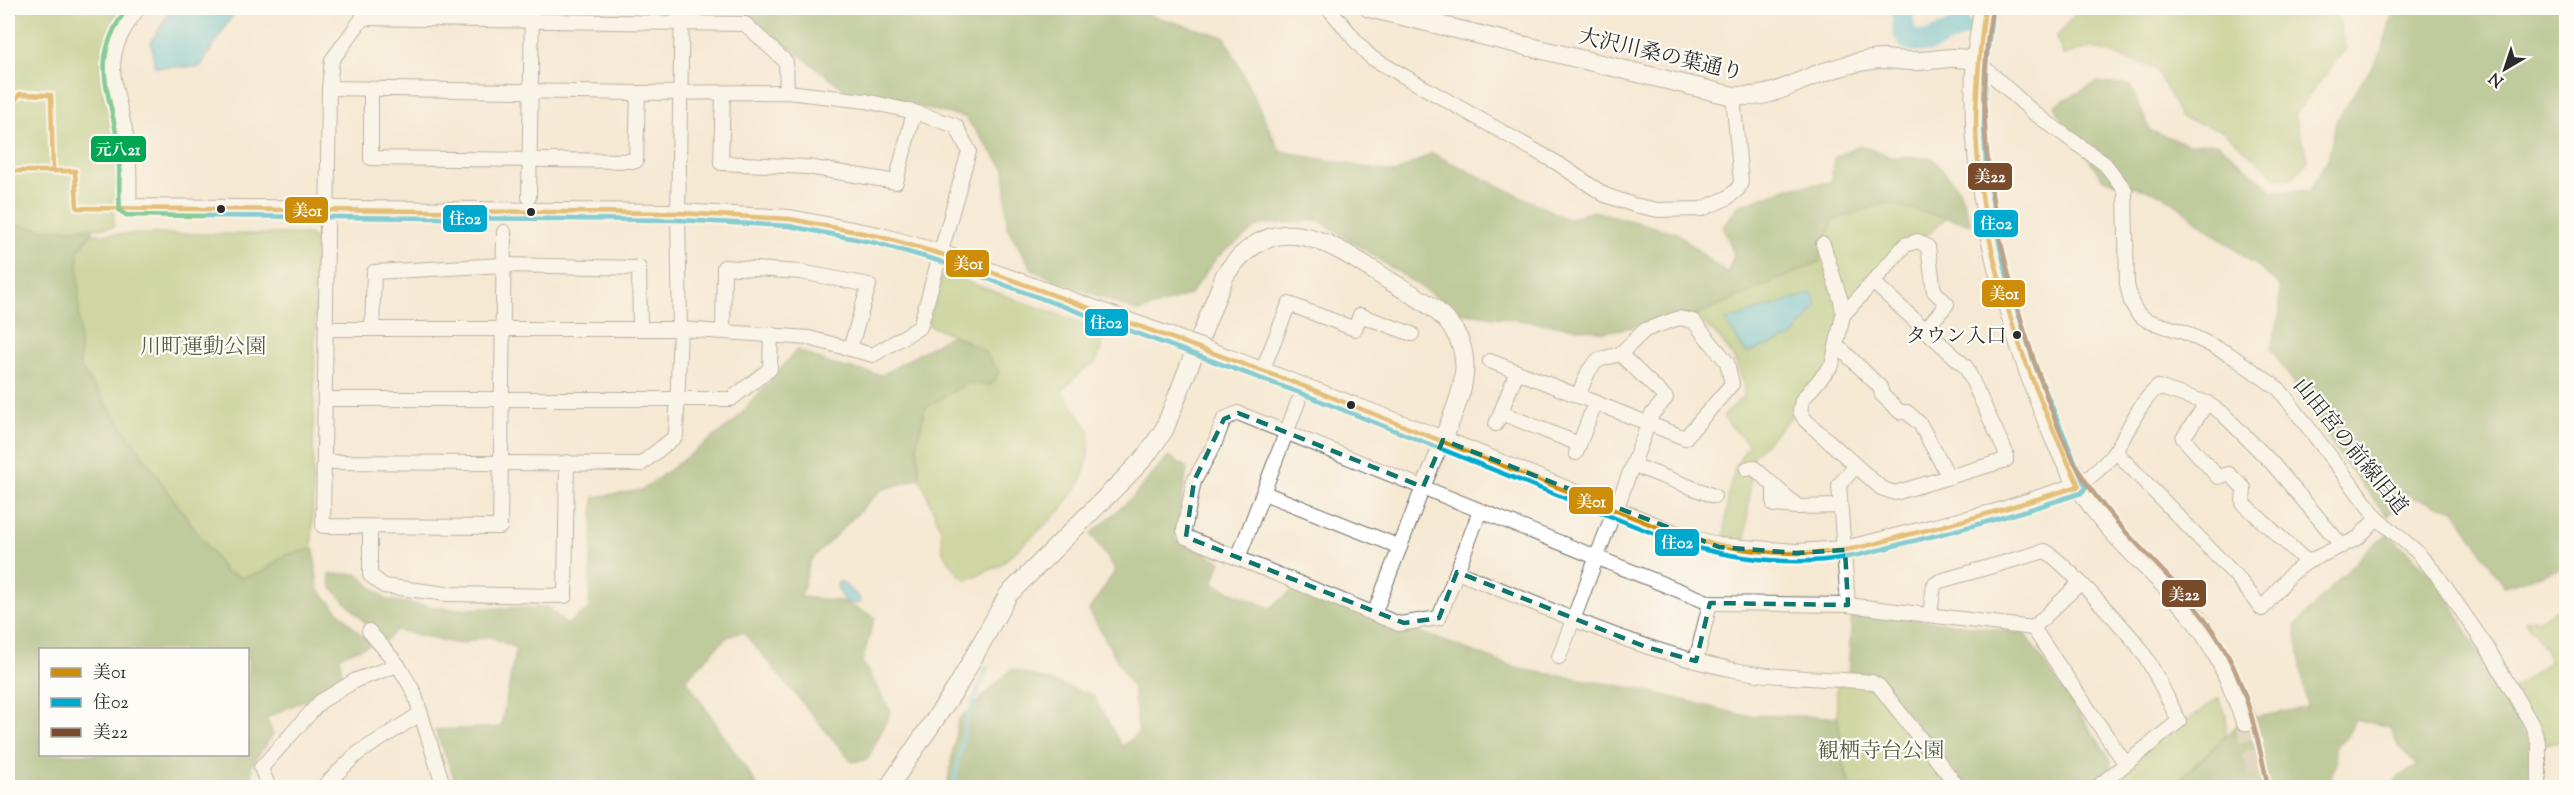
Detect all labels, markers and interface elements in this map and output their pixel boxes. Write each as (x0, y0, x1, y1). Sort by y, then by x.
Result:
street label: 大沢川桑の葉通り (1575, 22, 1746, 89)
north arrow (2475, 39, 2535, 99)
text: N (2485, 66, 2509, 92)
line badge: 元八21 (90, 135, 147, 163)
text: 元八21 (96, 140, 141, 163)
line badge: 美22 (1967, 162, 2013, 191)
text: 美22 (1975, 167, 2006, 190)
line badge: 美01 (284, 196, 329, 224)
text: 美01 (292, 201, 322, 224)
unlabelled marker (215, 203, 227, 215)
line badge: 住02 (442, 204, 488, 233)
unlabelled marker (525, 206, 537, 218)
text: 住02 (449, 209, 481, 232)
line badge: 住02 (1973, 209, 2019, 238)
text: 住02 (1980, 214, 2012, 237)
line badge: 美01 (945, 249, 990, 278)
text: 美01 (953, 254, 983, 277)
line badge: 美01 (1981, 279, 2026, 308)
text: 美01 (1989, 284, 2019, 307)
line badge: 住02 (1084, 308, 1129, 337)
text: 住02 (1090, 313, 1122, 336)
place label: タウン入口 (1906, 323, 2006, 352)
marker: タウン入口 (2011, 329, 2023, 341)
park label: 川町運動公園 (140, 333, 266, 363)
street label: 山田宮の前線旧道 (2285, 373, 2414, 522)
unlabelled marker (1345, 399, 1357, 411)
line badge: 美01 (1568, 486, 1614, 515)
text: 美01 (1576, 492, 1606, 515)
line badge: 住02 (1654, 528, 1700, 557)
text: 住02 (1661, 533, 1693, 556)
line badge: 美22 (2161, 579, 2207, 608)
text: 美22 (2169, 585, 2200, 608)
legend (39, 648, 249, 756)
text: 美01 (93, 661, 126, 687)
text: 住02 (93, 691, 129, 717)
text: 美22 (93, 721, 128, 747)
park label: 観栖寺台公園 (1818, 737, 1944, 767)

